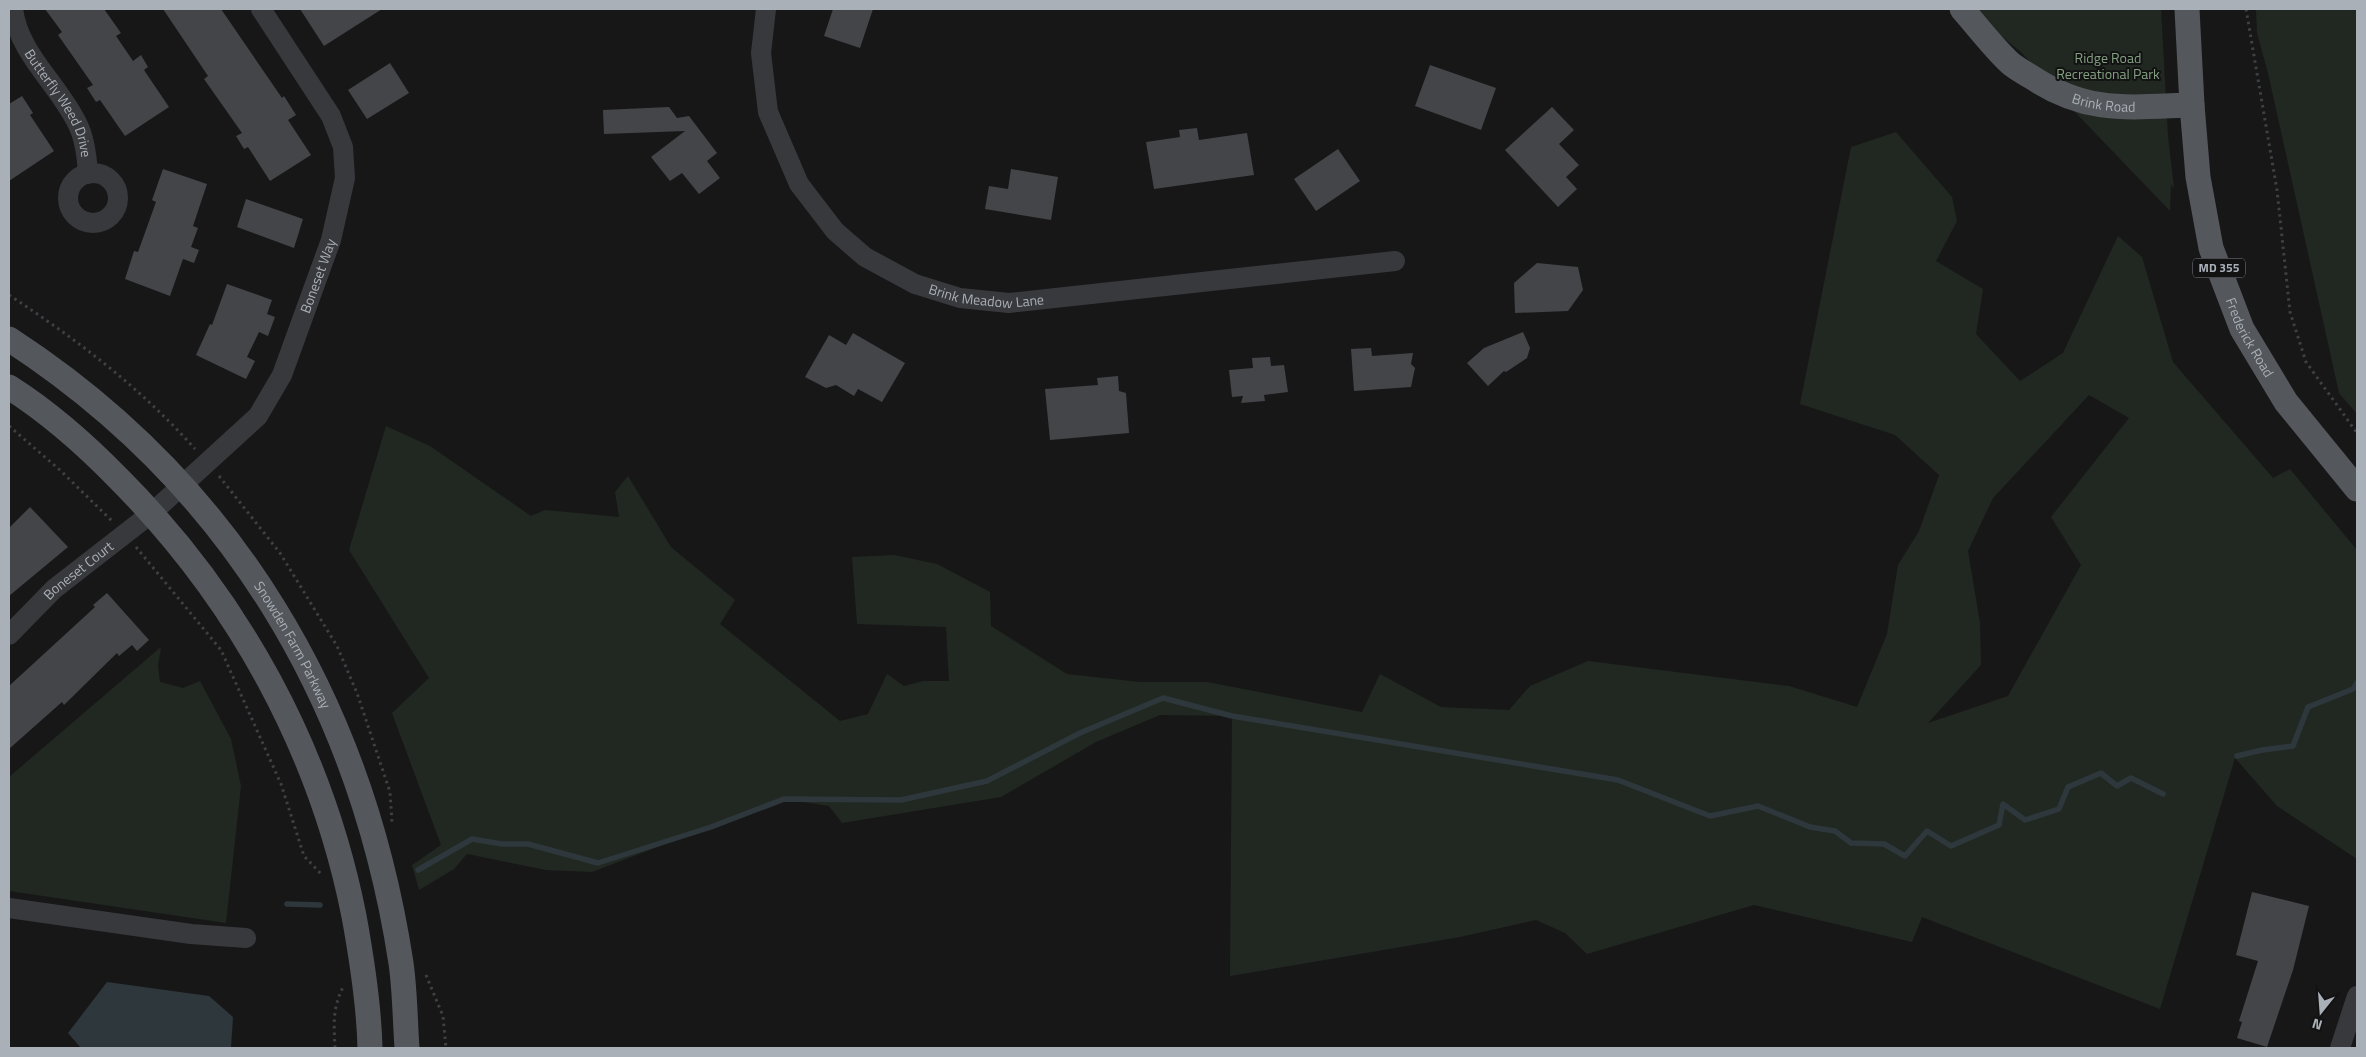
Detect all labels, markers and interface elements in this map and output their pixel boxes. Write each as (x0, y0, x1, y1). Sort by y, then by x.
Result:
street label: Butterfly Weed Drive (20, 45, 97, 159)
park label: Ridge Road Recreational Park (2056, 47, 2160, 84)
street label: Brink Road (2069, 87, 2136, 117)
street label: Boneset Way (294, 235, 341, 316)
road number: MD 355 (2193, 258, 2245, 278)
street label: Brink Meadow Lane (926, 278, 1045, 313)
street label: Frederick Road (2221, 294, 2280, 381)
street label: Boneset Court (38, 536, 118, 604)
street label: Snowden Farm Parkway (249, 577, 337, 712)
north arrow (2296, 987, 2346, 1037)
text: N (2309, 1013, 2325, 1036)

